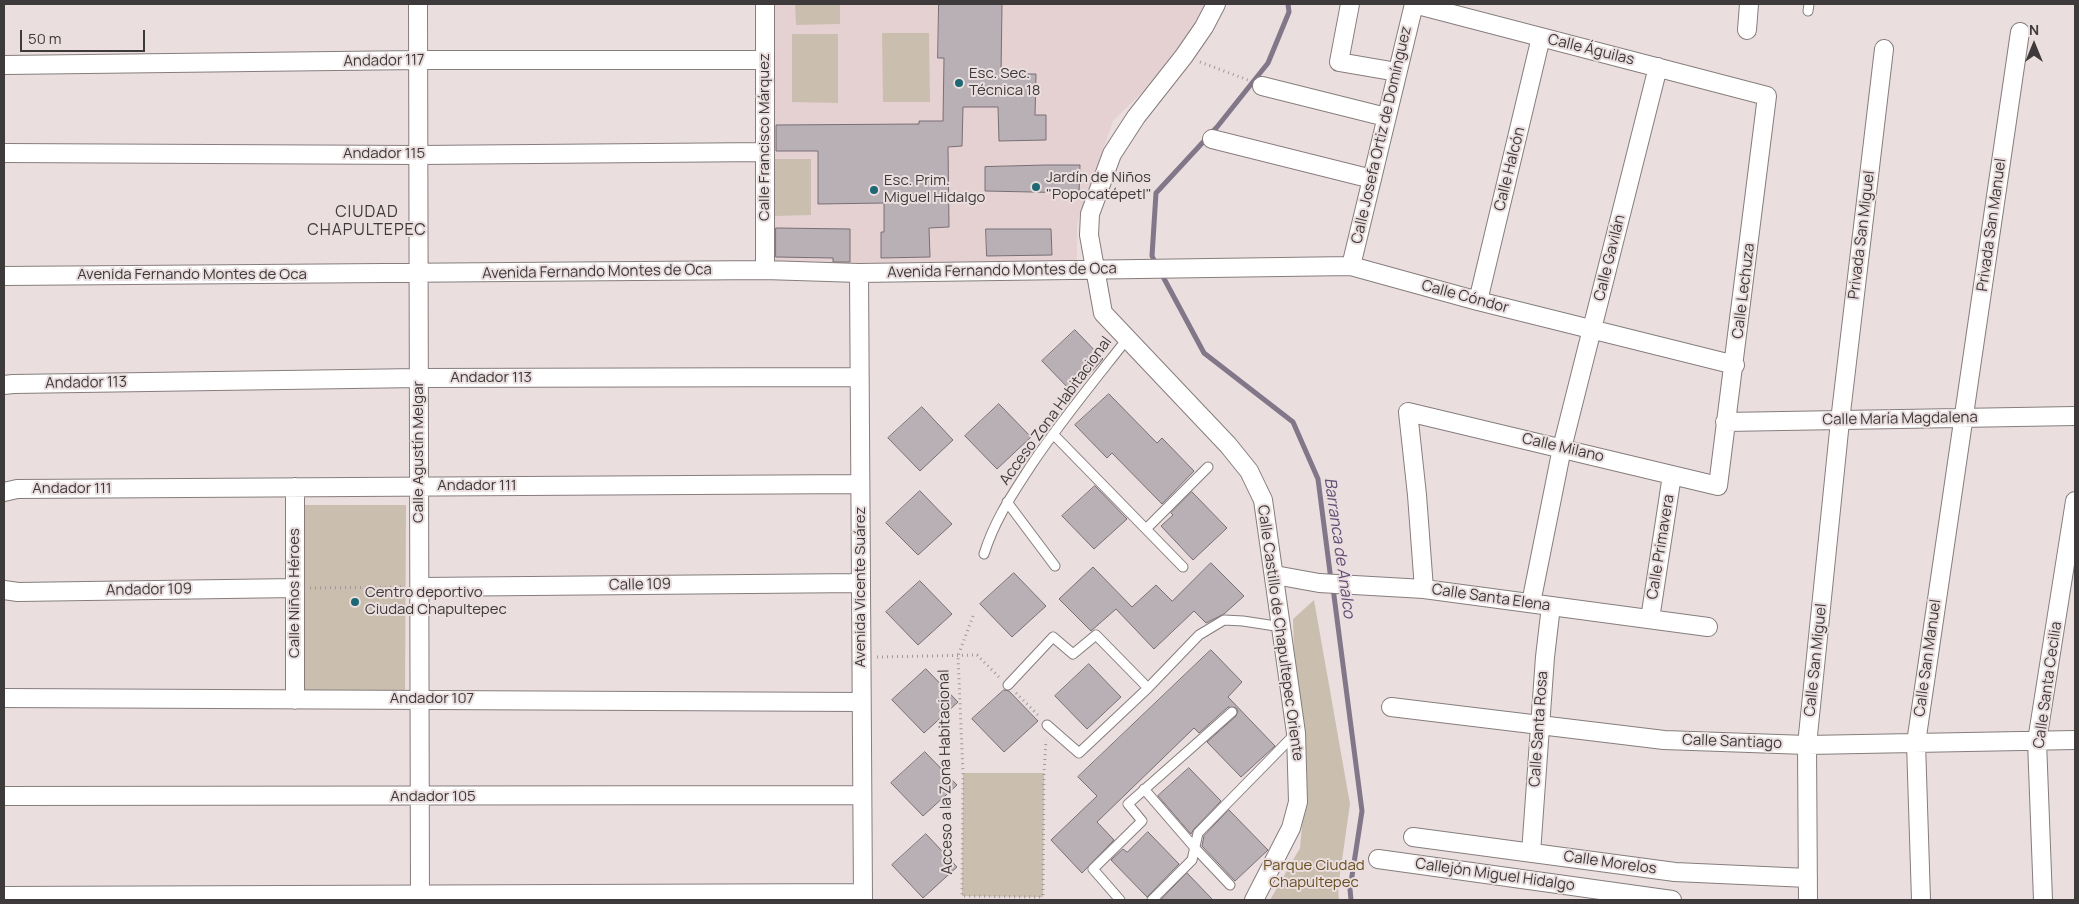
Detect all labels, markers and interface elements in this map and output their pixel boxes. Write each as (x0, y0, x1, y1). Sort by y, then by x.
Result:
scale bar (22, 20, 148, 52)
north arrow (2009, 20, 2059, 70)
text: N (2029, 20, 2039, 39)
street label: Calle Josefa Ortiz de Domínguez (1348, 25, 1416, 245)
text: 50 m (28, 28, 62, 49)
street label: Calle Águilas (1546, 31, 1636, 69)
street label: Andador 117 (343, 51, 425, 71)
street label: Calle Francisco Márquez (756, 53, 774, 221)
place label: Esc. Sec. Técnica 18 (969, 65, 1041, 100)
marker: Esc. Sec. Técnica 18 (953, 77, 965, 89)
street label: Calle Halcón (1491, 125, 1529, 213)
street label: Andador 115 (343, 145, 425, 163)
street label: Privada San Manuel (1974, 157, 2010, 293)
place label: Jardín de Niños "Popocatépetl" (1046, 169, 1152, 204)
street label: Privada San Miguel (1845, 170, 1879, 300)
place label: Esc. Prim. Miguel Hidalgo (884, 172, 985, 207)
marker: Jardín de Niños "Popocatépetl" (1030, 181, 1042, 193)
marker: Esc. Prim. Miguel Hidalgo (868, 184, 880, 196)
district label: CIUDAD CHAPULTEPEC (306, 203, 428, 241)
street label: Calle Gavilán (1591, 213, 1629, 303)
street label: Calle Lechuza (1729, 242, 1759, 340)
street label: Avenida Fernando Montes de Oca (887, 260, 1117, 282)
street label: Avenida Fernando Montes de Oca (482, 261, 712, 283)
street label: Avenida Fernando Montes de Oca (77, 266, 307, 284)
street label: Calle Cóndor (1419, 277, 1511, 317)
street label: Acceso Zona Habitacional (996, 333, 1116, 489)
street label: Andador 113 (450, 369, 532, 387)
street label: Andador 113 (45, 373, 127, 393)
street label: Calle Agustín Melgar (410, 381, 428, 523)
street label: Calle María Magdalena (1822, 409, 1978, 429)
street label: Calle Milano (1520, 430, 1606, 466)
street label: Andador 111 (437, 477, 517, 495)
water label: Barranca de Analco (1320, 477, 1358, 619)
street label: Andador 111 (32, 480, 112, 498)
street label: Calle Primavera (1644, 493, 1678, 601)
street label: Calle Castillo de Chapultepec Oriente (1253, 504, 1307, 762)
street label: Avenida Vicente Suárez (852, 506, 870, 668)
street label: Calle Niños Héroes (286, 528, 304, 658)
street label: Calle 109 (609, 575, 671, 595)
street label: Andador 109 (106, 580, 192, 600)
street label: Calle Santa Elena (1431, 581, 1551, 615)
place label: Centro deportivo Ciudad Chapultepec (365, 584, 507, 619)
marker: Centro deportivo Ciudad Chapultepec (349, 596, 361, 608)
street label: Calle San Manuel (1911, 598, 1945, 718)
street label: Calle San Miguel (1801, 603, 1831, 717)
street label: Calle Santa Cecilia (2030, 620, 2066, 750)
street label: Acceso a la Zona Habitacional (935, 669, 957, 875)
street label: Calle Santa Rosa (1526, 670, 1552, 788)
street label: Andador 107 (390, 690, 474, 708)
street label: Calle Santiago (1682, 731, 1782, 753)
street label: Andador 105 (390, 788, 476, 806)
street label: Calle Morelos (1562, 848, 1658, 878)
street label: Callejón Miguel Hidalgo (1414, 855, 1576, 895)
park label: Parque Ciudad Chapultepec (1263, 857, 1365, 892)

